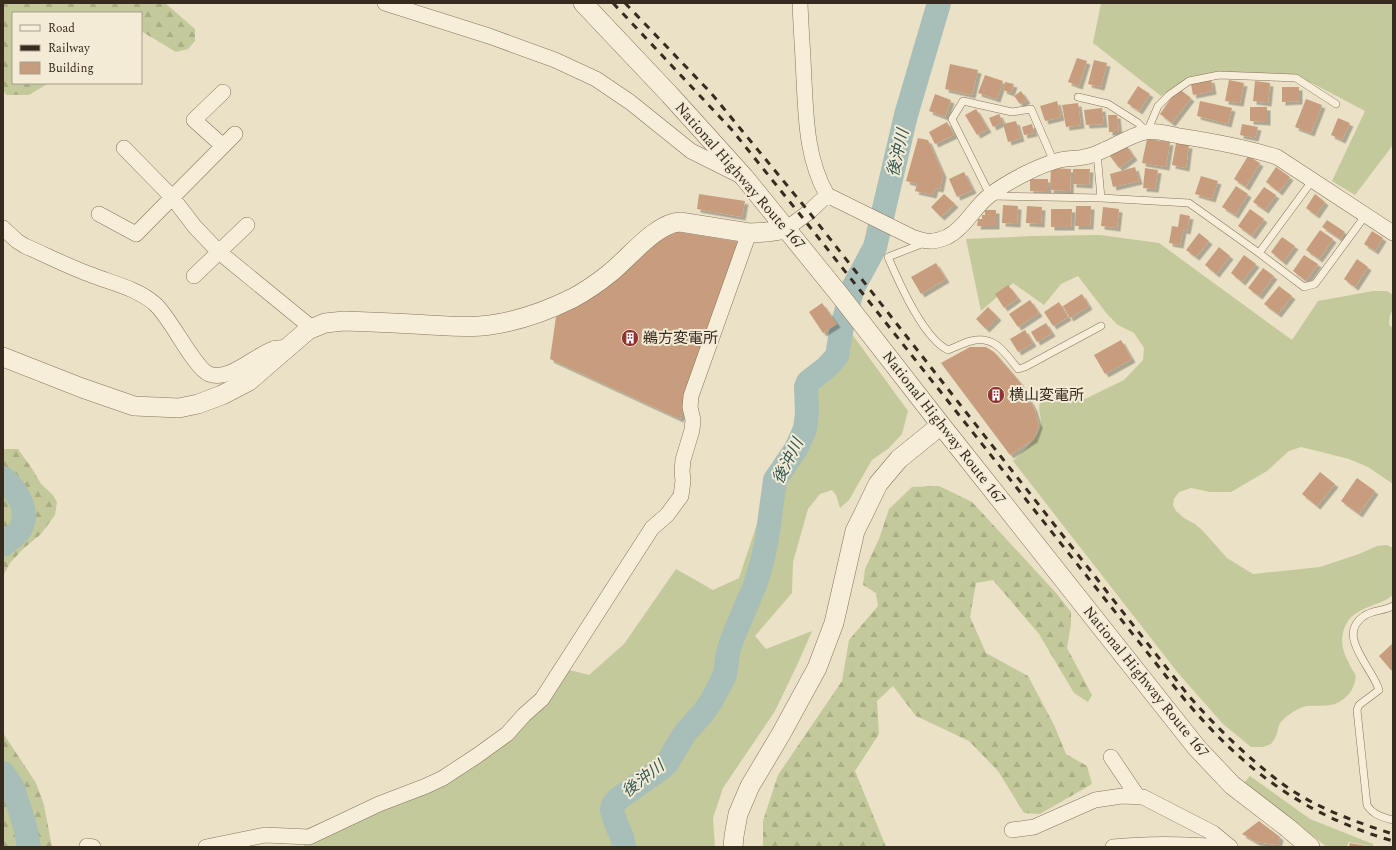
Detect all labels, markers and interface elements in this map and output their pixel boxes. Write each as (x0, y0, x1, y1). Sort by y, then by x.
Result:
legend (12, 12, 142, 84)
text: Road (48, 19, 75, 38)
text: Railway (48, 39, 91, 58)
text: Building (48, 59, 94, 78)
street label: National Highway Route 167 (669, 97, 811, 255)
water label: 後沖川 (881, 125, 916, 179)
place label: 鵜方変電所 (643, 327, 718, 350)
building icon: 鵜方変電所 (620, 328, 640, 348)
street label: National Highway Route 167 (877, 346, 1011, 510)
place label: 横山変電所 (1009, 384, 1084, 407)
building icon: 横山変電所 (986, 385, 1006, 405)
water label: 後沖川 (766, 432, 810, 488)
street label: National Highway Route 167 (1077, 601, 1215, 763)
water label: 後沖川 (617, 754, 671, 803)

